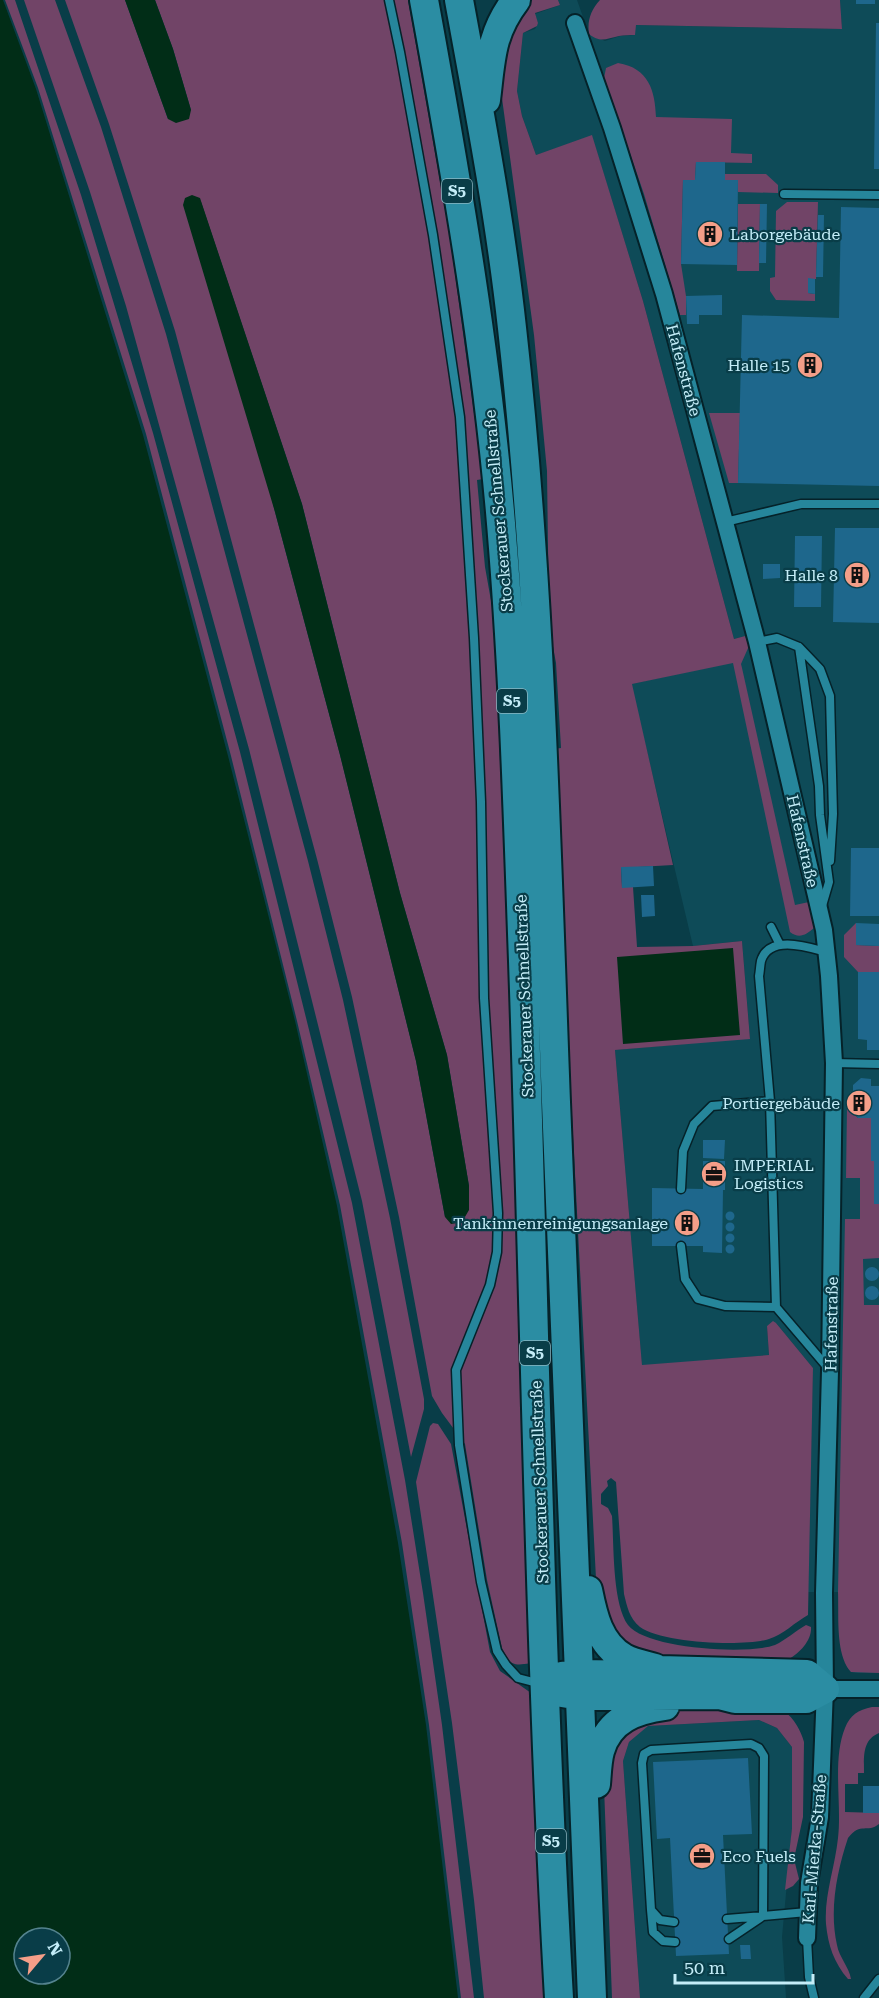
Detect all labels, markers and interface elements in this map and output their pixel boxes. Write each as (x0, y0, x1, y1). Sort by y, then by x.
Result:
road number: S5 (442, 179, 472, 203)
building icon: Laborgebäude (695, 219, 725, 249)
place label: Laborgebäude (730, 225, 841, 244)
street label: Hafenstraße (662, 322, 705, 418)
building icon: Halle 15 (795, 350, 825, 380)
place label: Halle 15 (728, 356, 790, 375)
street label: Stockerauer Schnellstraße (480, 409, 517, 613)
building icon: Halle 8 (842, 560, 872, 590)
place label: Halle 8 (784, 566, 838, 585)
road number: S5 (497, 689, 527, 713)
street label: Hafenstraße (783, 793, 822, 890)
street label: Stockerauer Schnellstraße (511, 894, 538, 1098)
building icon: Portiergebäude (844, 1088, 874, 1118)
place label: Portiergebäude (722, 1094, 840, 1113)
place label: IMPERIAL Logistics (734, 1156, 814, 1193)
office icon: IMPERIAL Logistics (699, 1159, 729, 1189)
building icon: Tankinnenreinigungsanlage (672, 1208, 702, 1238)
place label: Tankinnenreinigungsanlage (453, 1214, 668, 1233)
street label: Hafenstraße (821, 1276, 842, 1371)
road number: S5 (520, 1341, 550, 1365)
street label: Stockerauer Schnellstraße (526, 1380, 553, 1584)
street label: Karl-Mierka-Straße (799, 1774, 830, 1924)
road number: S5 (536, 1829, 566, 1853)
office icon: Eco Fuels (687, 1841, 717, 1871)
place label: Eco Fuels (722, 1847, 796, 1866)
north arrow (12, 1926, 72, 1986)
text: N (43, 1939, 66, 1959)
scale bar (675, 1947, 813, 1985)
text: 50 m (684, 1957, 725, 1978)

